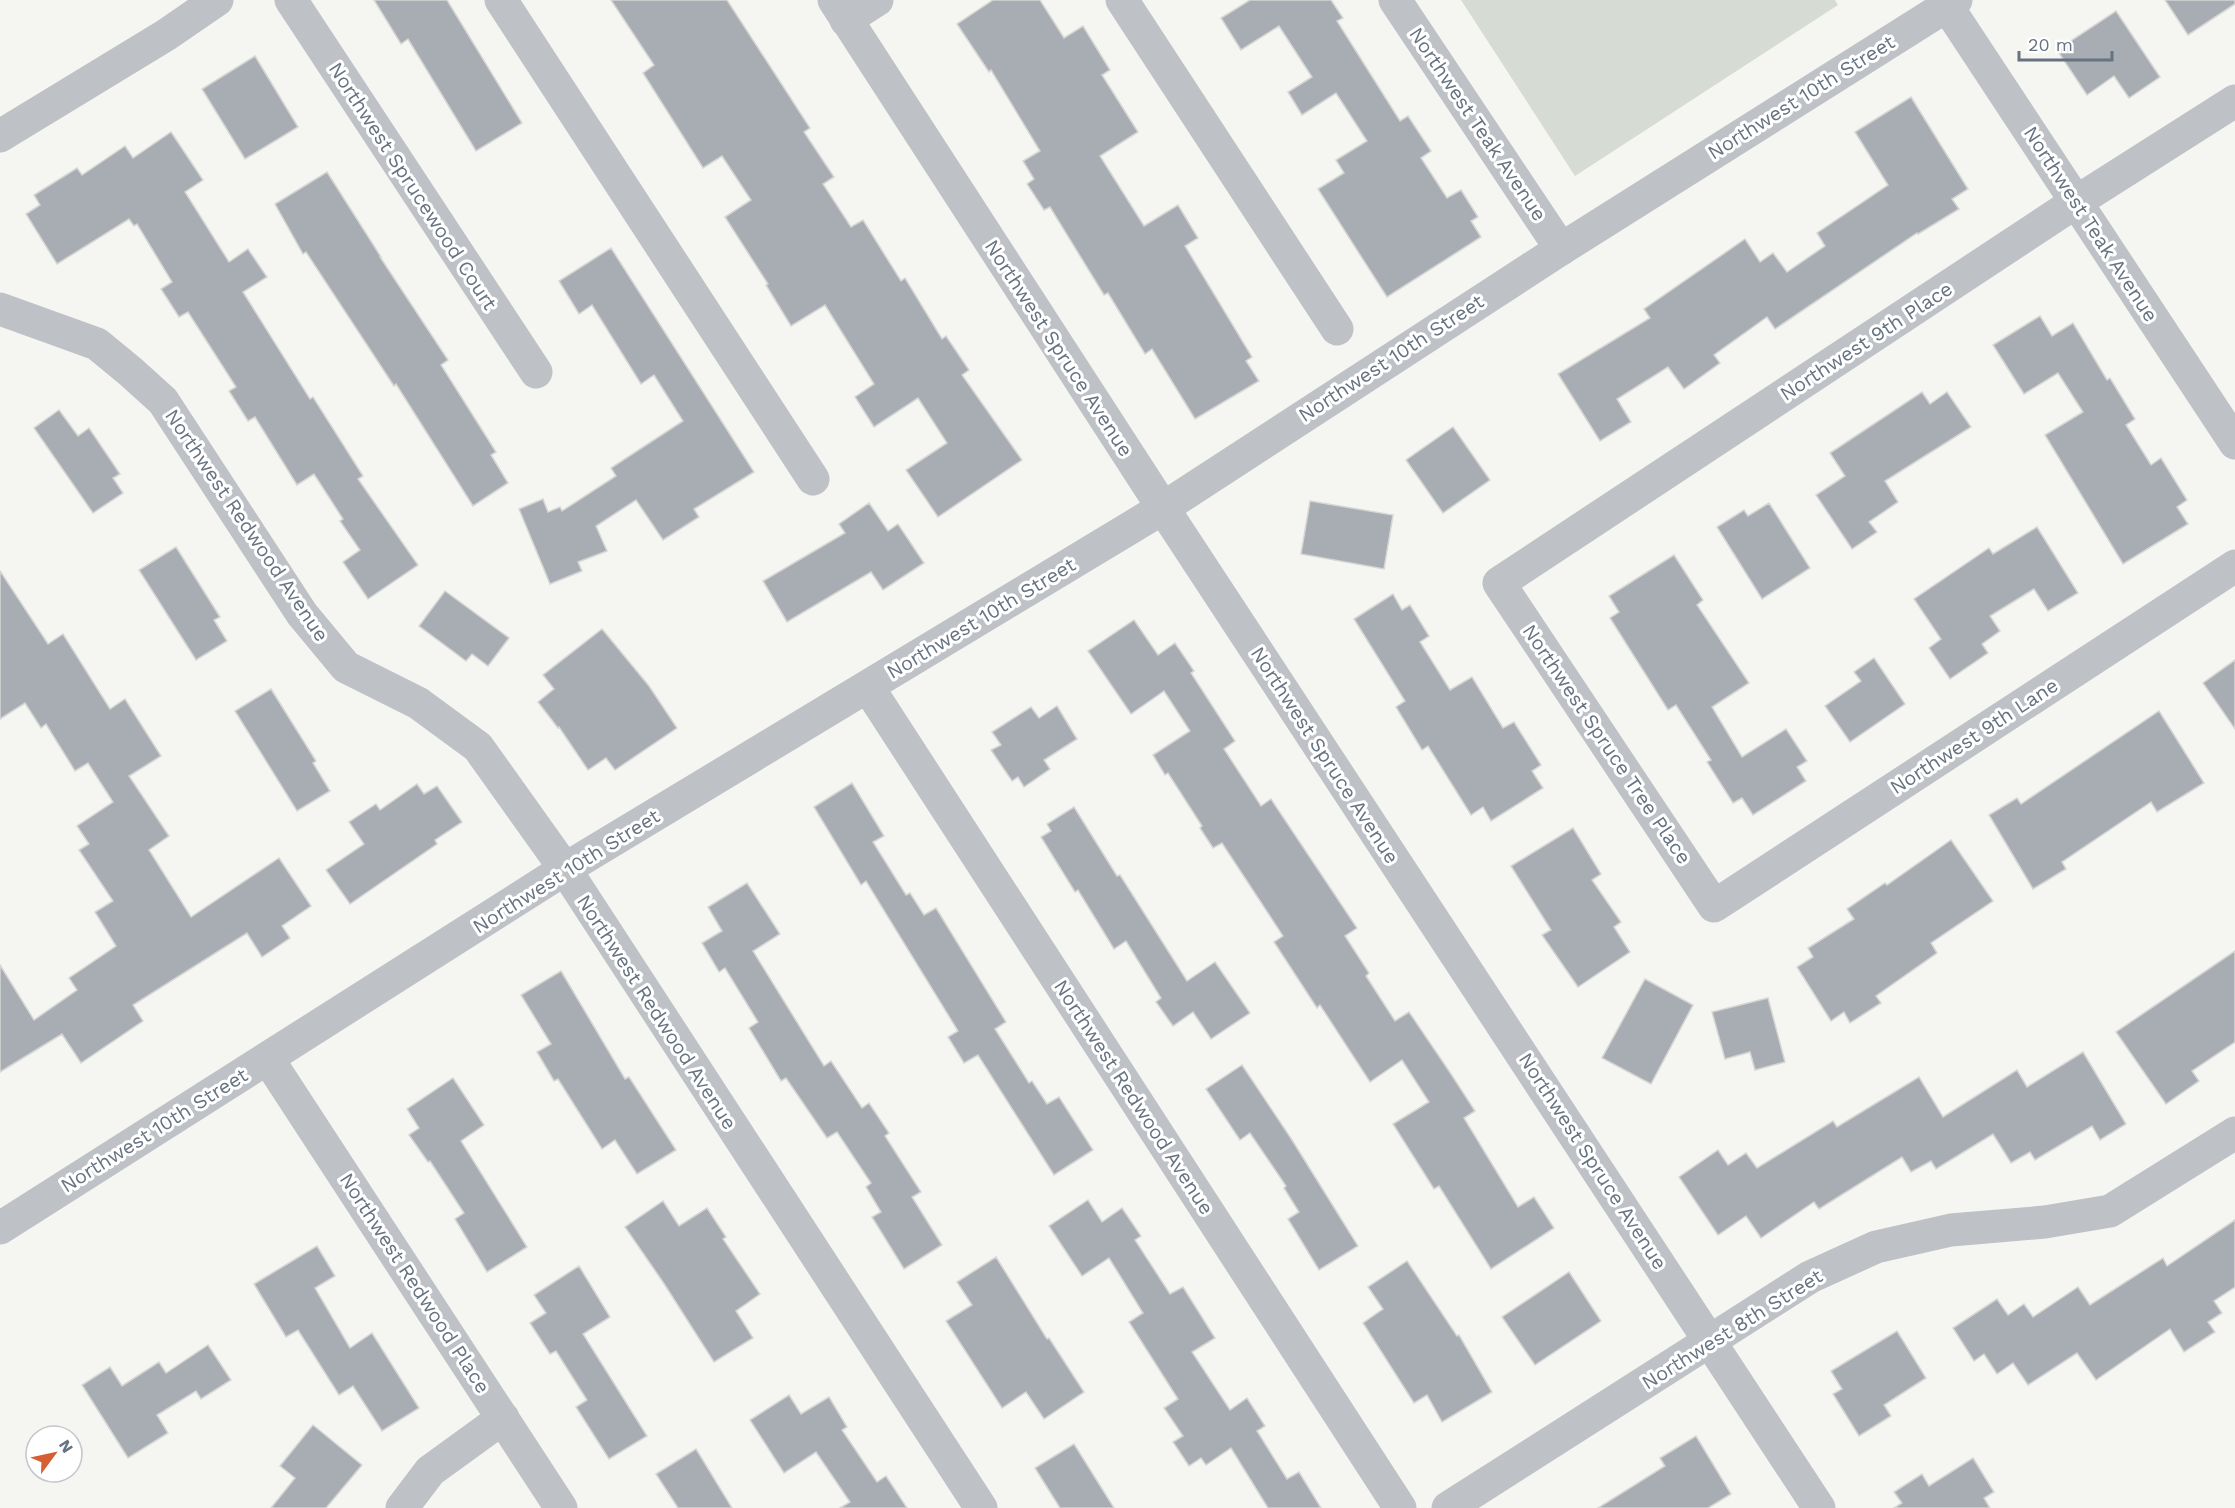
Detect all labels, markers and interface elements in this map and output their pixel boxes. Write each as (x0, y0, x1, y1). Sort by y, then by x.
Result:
street label: Northwest Teak Avenue (1404, 23, 1552, 225)
scale bar (2019, 24, 2112, 62)
street label: Northwest 10th Street (1703, 29, 1899, 164)
text: 20 m (2028, 34, 2073, 55)
street label: Northwest Sprucewood Court (324, 58, 502, 315)
street label: Northwest Teak Avenue (2019, 122, 2163, 326)
street label: Northwest Spruce Avenue (980, 235, 1138, 461)
street label: Northwest 9th Place (1775, 276, 1957, 406)
street label: Northwest 10th Street (1294, 289, 1489, 427)
street label: Northwest Redwood Avenue (160, 404, 334, 646)
street label: Northwest 10th Street (882, 552, 1080, 684)
street label: Northwest Spruce Tree Place (1518, 620, 1696, 868)
street label: Northwest Spruce Avenue (1246, 642, 1404, 868)
street label: Northwest 9th Lane (1885, 673, 2063, 799)
street label: Northwest 10th Street (468, 803, 664, 938)
street label: Northwest Redwood Avenue (572, 890, 742, 1134)
street label: Northwest Redwood Avenue (1049, 975, 1219, 1219)
street label: Northwest Spruce Avenue (1514, 1048, 1672, 1274)
street label: Northwest 10th Street (56, 1062, 252, 1197)
street label: Northwest Redwood Place (335, 1168, 495, 1398)
street label: Northwest 8th Street (1637, 1263, 1827, 1394)
north arrow (24, 1424, 84, 1484)
text: N (55, 1436, 77, 1456)

